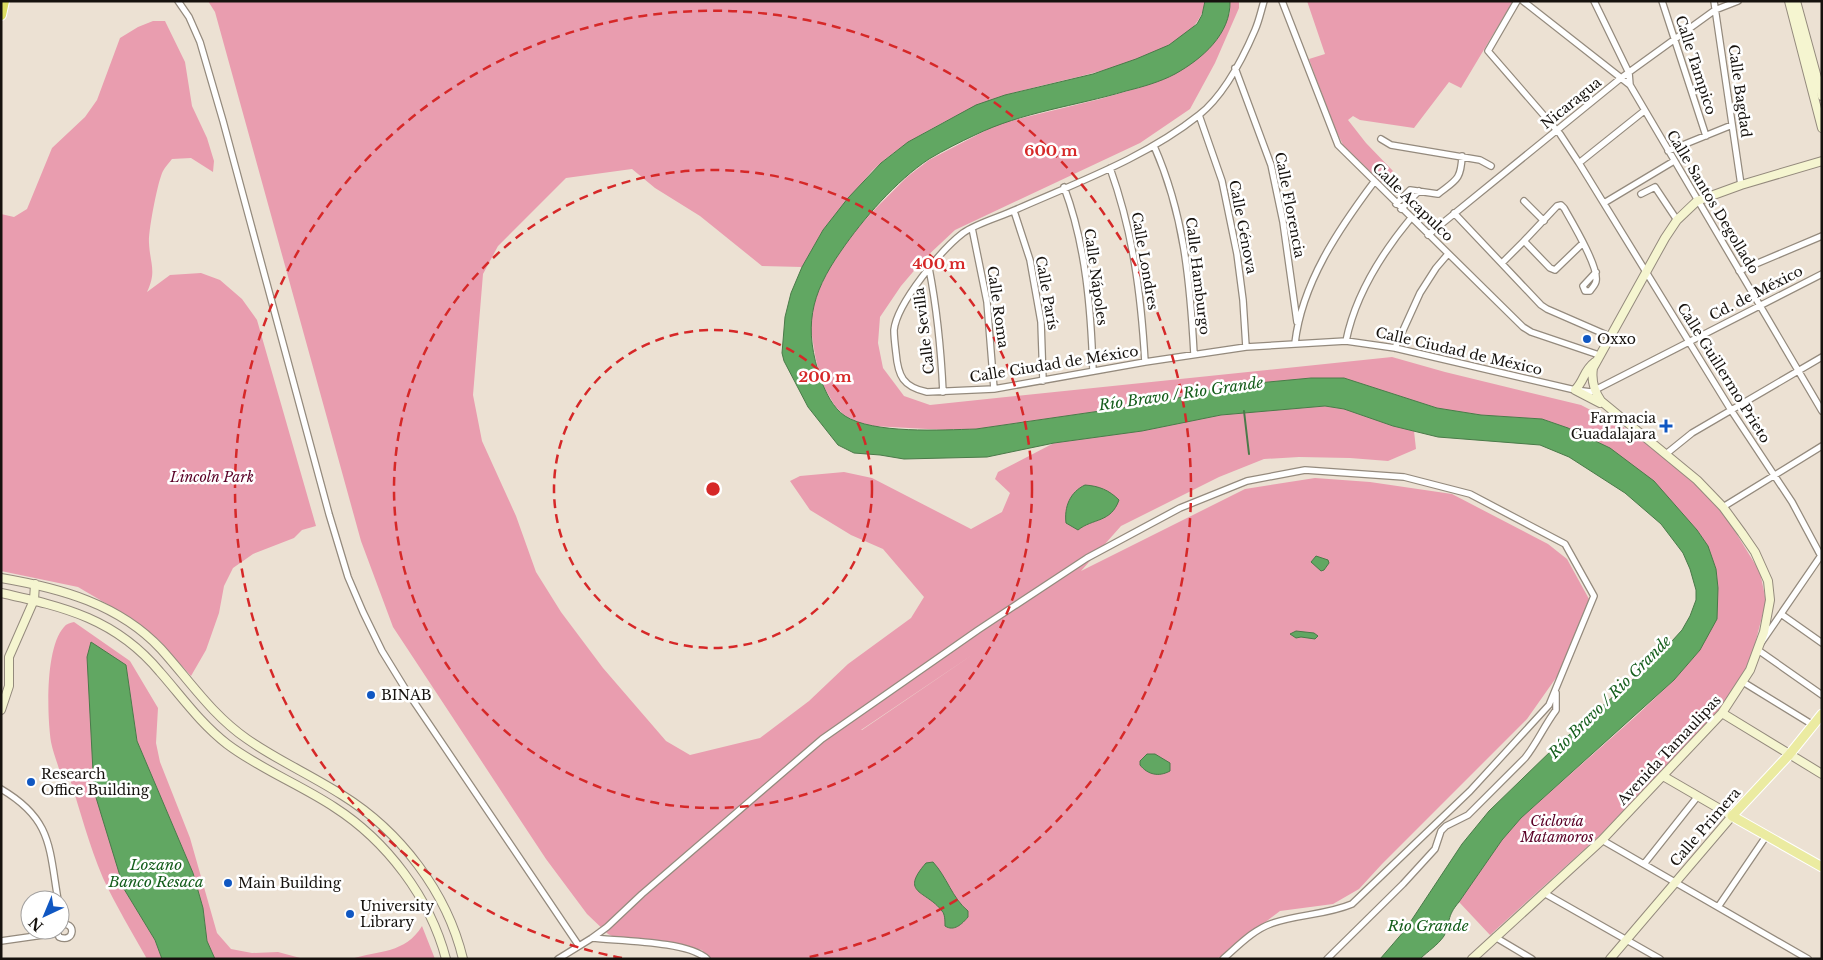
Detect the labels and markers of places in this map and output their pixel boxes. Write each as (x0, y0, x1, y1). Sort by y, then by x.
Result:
place label: Oxxo (1597, 330, 1636, 348)
marker: Oxxo (1581, 333, 1593, 345)
place label: Farmacia Guadalajara (1571, 409, 1656, 443)
marker: Farmacia Guadalajara (1660, 420, 1672, 432)
centre of rings (704, 480, 722, 498)
place label: BINAB (381, 686, 432, 704)
marker: BINAB (365, 689, 377, 701)
place label: Research Office Building (41, 765, 150, 799)
marker: Research Office Building (25, 776, 37, 788)
place label: Main Building (238, 874, 342, 892)
marker: Main Building (222, 877, 234, 889)
place label: University Library (360, 897, 434, 931)
marker: University Library (344, 908, 356, 920)

